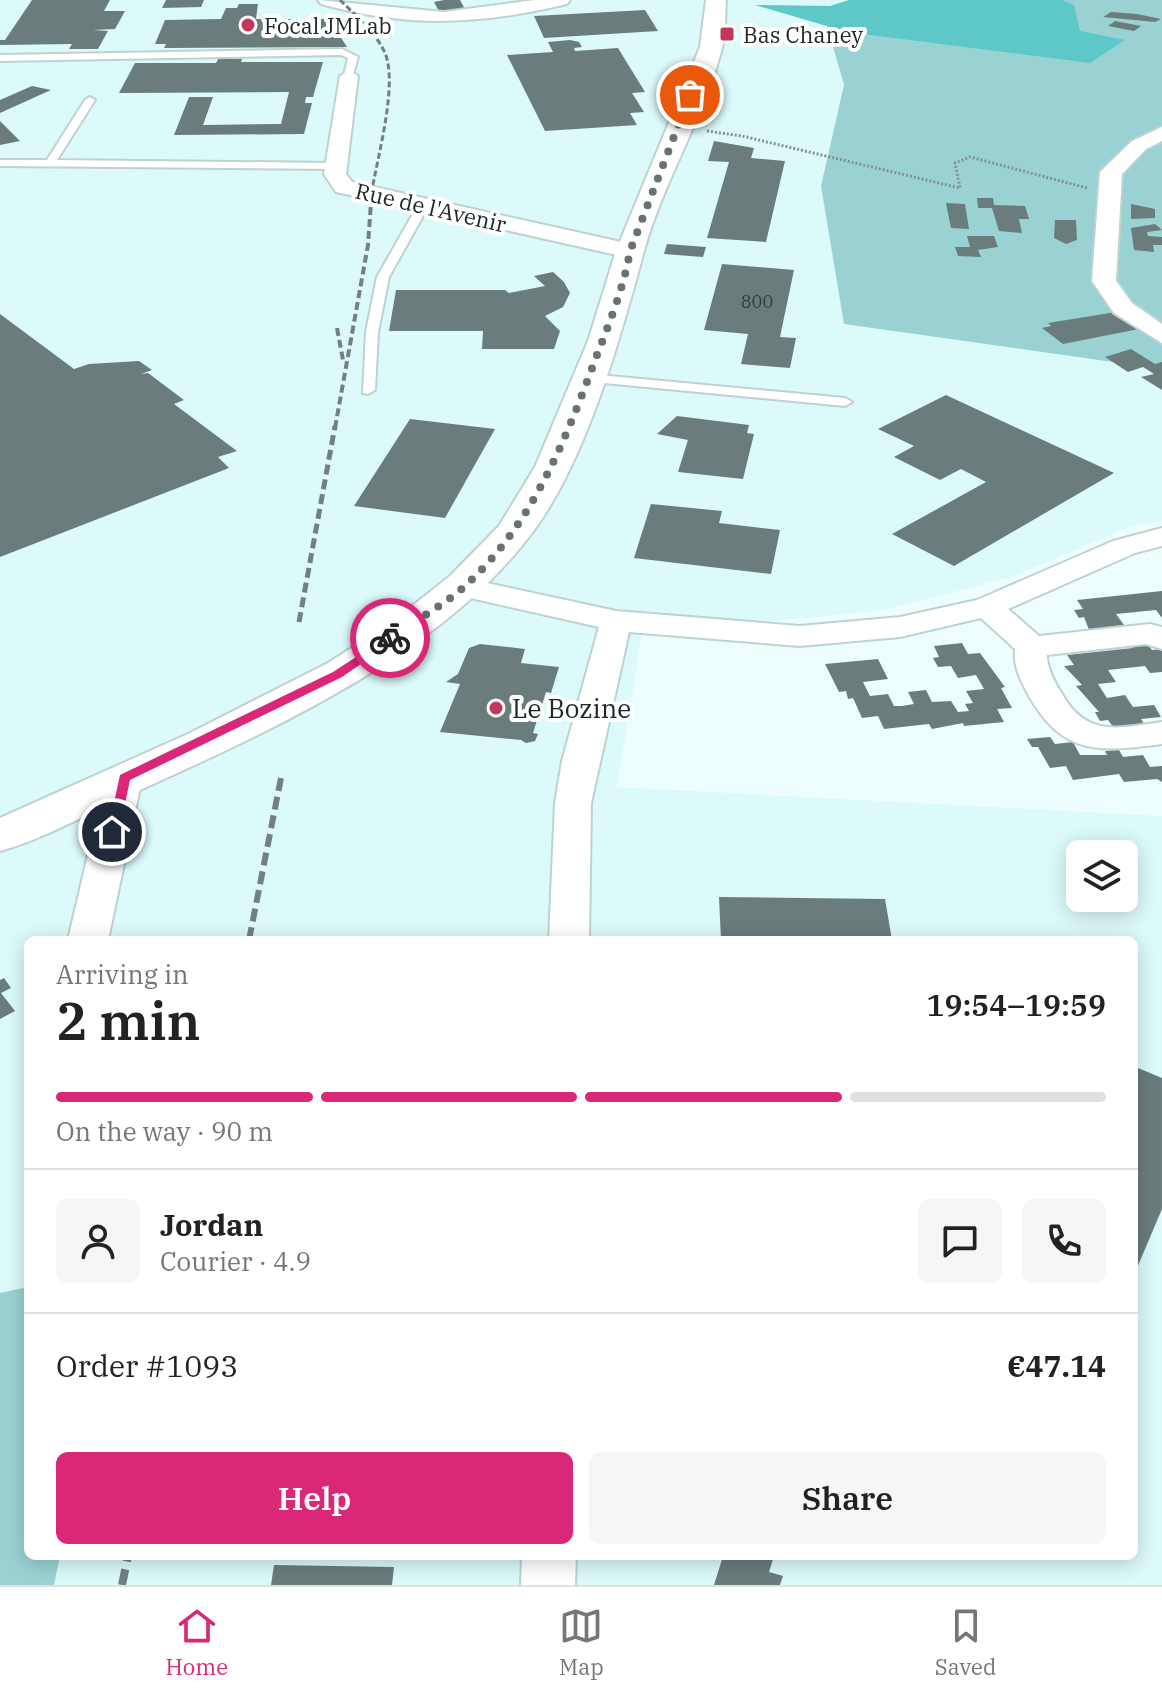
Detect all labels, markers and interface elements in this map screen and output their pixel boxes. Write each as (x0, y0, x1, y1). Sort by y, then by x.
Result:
place label: Focal JMLab (264, 11, 392, 40)
marker: Focal JMLab (239, 16, 257, 34)
place label: Bas Chaney (743, 20, 863, 49)
marker: Bas Chaney (718, 25, 736, 43)
pin (656, 61, 724, 129)
icon: bag (668, 73, 712, 117)
street label: Rue de l'Avenir (353, 176, 510, 239)
house number: 800 (741, 290, 773, 313)
courier (350, 598, 430, 678)
icon: bike (368, 616, 412, 660)
place label: Le Bozine (512, 691, 631, 725)
marker: Le Bozine (487, 699, 505, 717)
pin (78, 798, 146, 866)
icon: home (90, 810, 134, 854)
map controls (1066, 840, 1138, 912)
button: layers (1066, 840, 1138, 912)
text: Arriving in (56, 957, 189, 991)
text: 19:54–19:59 (926, 985, 1106, 1024)
text: 2 min (56, 987, 201, 1054)
text: On the way · 90 m (56, 1114, 273, 1148)
button: person (56, 1199, 140, 1283)
button: chat (918, 1199, 1002, 1283)
button: phone (1022, 1199, 1106, 1283)
text: Jordan (160, 1205, 263, 1244)
text: Courier · 4.9 (160, 1244, 311, 1278)
text: Order #1093 (56, 1346, 238, 1385)
text: €47.14 (1007, 1346, 1106, 1385)
button: Help (56, 1452, 573, 1544)
button: Share (589, 1452, 1106, 1544)
tab: Home (166, 1604, 228, 1681)
tab: Map (559, 1604, 604, 1681)
tab: Saved (935, 1604, 996, 1681)

